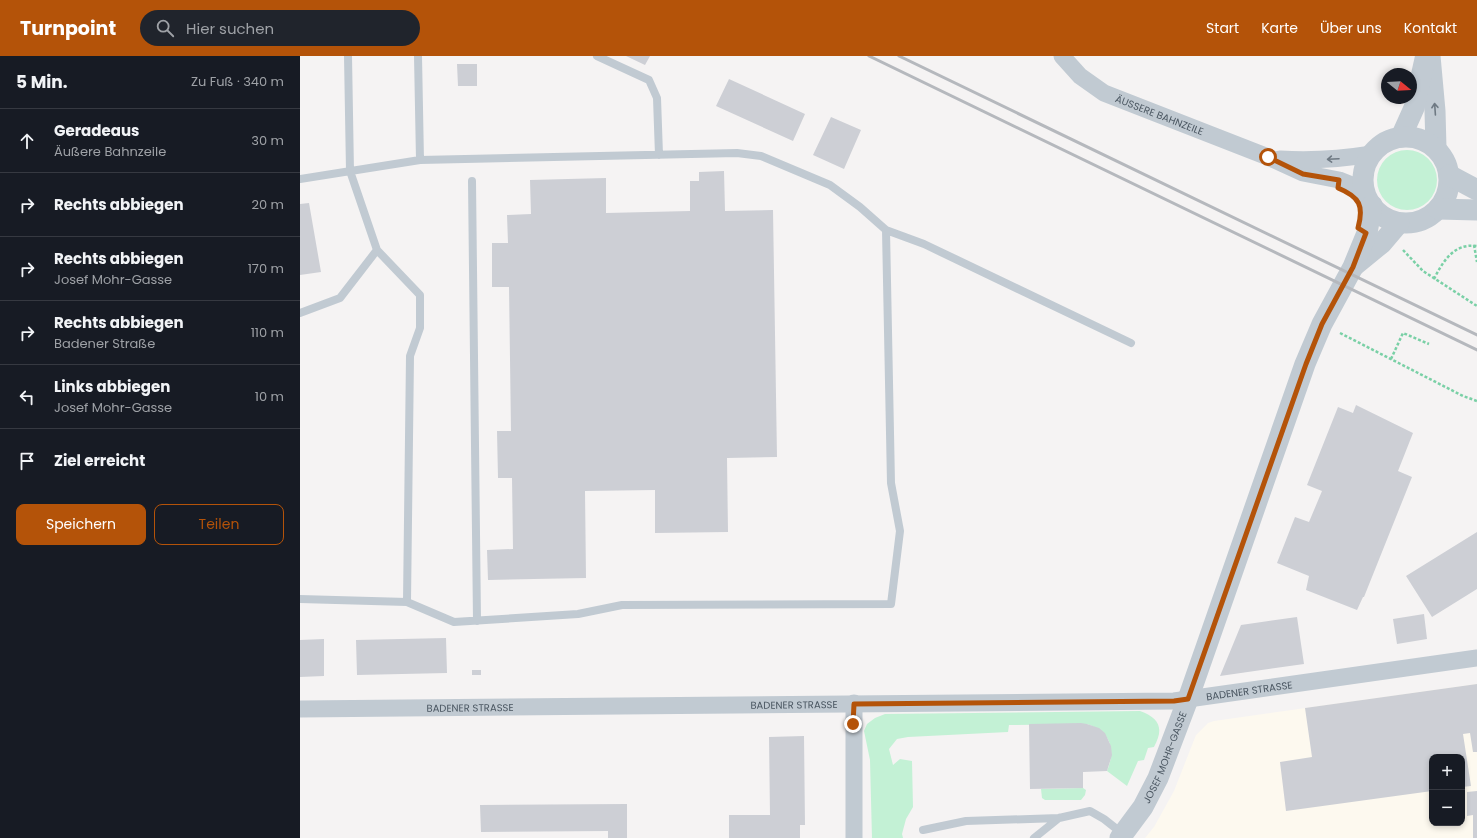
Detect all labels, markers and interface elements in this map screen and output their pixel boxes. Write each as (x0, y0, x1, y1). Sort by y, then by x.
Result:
search box (140, 10, 420, 46)
text: Turnpoint (20, 15, 116, 42)
icon: search (154, 17, 176, 39)
text: Hier suchen (186, 18, 274, 39)
text: Start (1206, 18, 1239, 38)
text: Karte (1261, 18, 1298, 38)
text: Über uns (1320, 18, 1382, 38)
text: Kontakt (1404, 18, 1457, 38)
north arrow (1381, 68, 1417, 104)
text: 5 Min. (16, 70, 68, 94)
text: Zu Fuß · 340 m (191, 72, 284, 91)
street label: ÄUSSERE BAHNZEILE (1113, 91, 1206, 139)
one-way arrow (1431, 103, 1438, 116)
text: Geradeaus (54, 120, 139, 141)
icon: ahead (16, 130, 38, 152)
text: 30 m (251, 131, 284, 150)
text: Äußere Bahnzeile (54, 142, 166, 161)
route start (1259, 148, 1277, 166)
one-way arrow (1327, 156, 1340, 163)
icon: right (16, 194, 38, 216)
text: Rechts abbiegen (54, 194, 184, 215)
text: 20 m (251, 195, 284, 214)
text: Rechts abbiegen (54, 248, 184, 269)
icon: right (16, 258, 38, 280)
text: 170 m (248, 259, 284, 278)
text: Josef Mohr-Gasse (54, 270, 172, 289)
text: Rechts abbiegen (54, 312, 184, 333)
icon: right (16, 322, 38, 344)
text: 110 m (251, 323, 284, 342)
text: Badener Straße (54, 334, 155, 353)
text: Links abbiegen (54, 376, 170, 397)
icon: left (16, 386, 38, 408)
text: 10 m (255, 387, 284, 406)
text: Josef Mohr-Gasse (54, 398, 172, 417)
icon: arrive (16, 450, 38, 472)
text: Ziel erreicht (54, 450, 145, 471)
button: Speichern (16, 504, 146, 545)
button: Teilen (154, 504, 284, 545)
street label: BADENER STRASSE (1205, 677, 1293, 704)
street label: BADENER STRASSE (750, 697, 838, 712)
street label: BADENER STRASSE (426, 700, 514, 715)
street label: JOSEF MOHR-GASSE (1139, 709, 1190, 806)
route end (844, 715, 862, 733)
map controls (1429, 754, 1465, 826)
button: + (1429, 754, 1465, 790)
button: − (1429, 790, 1465, 826)

